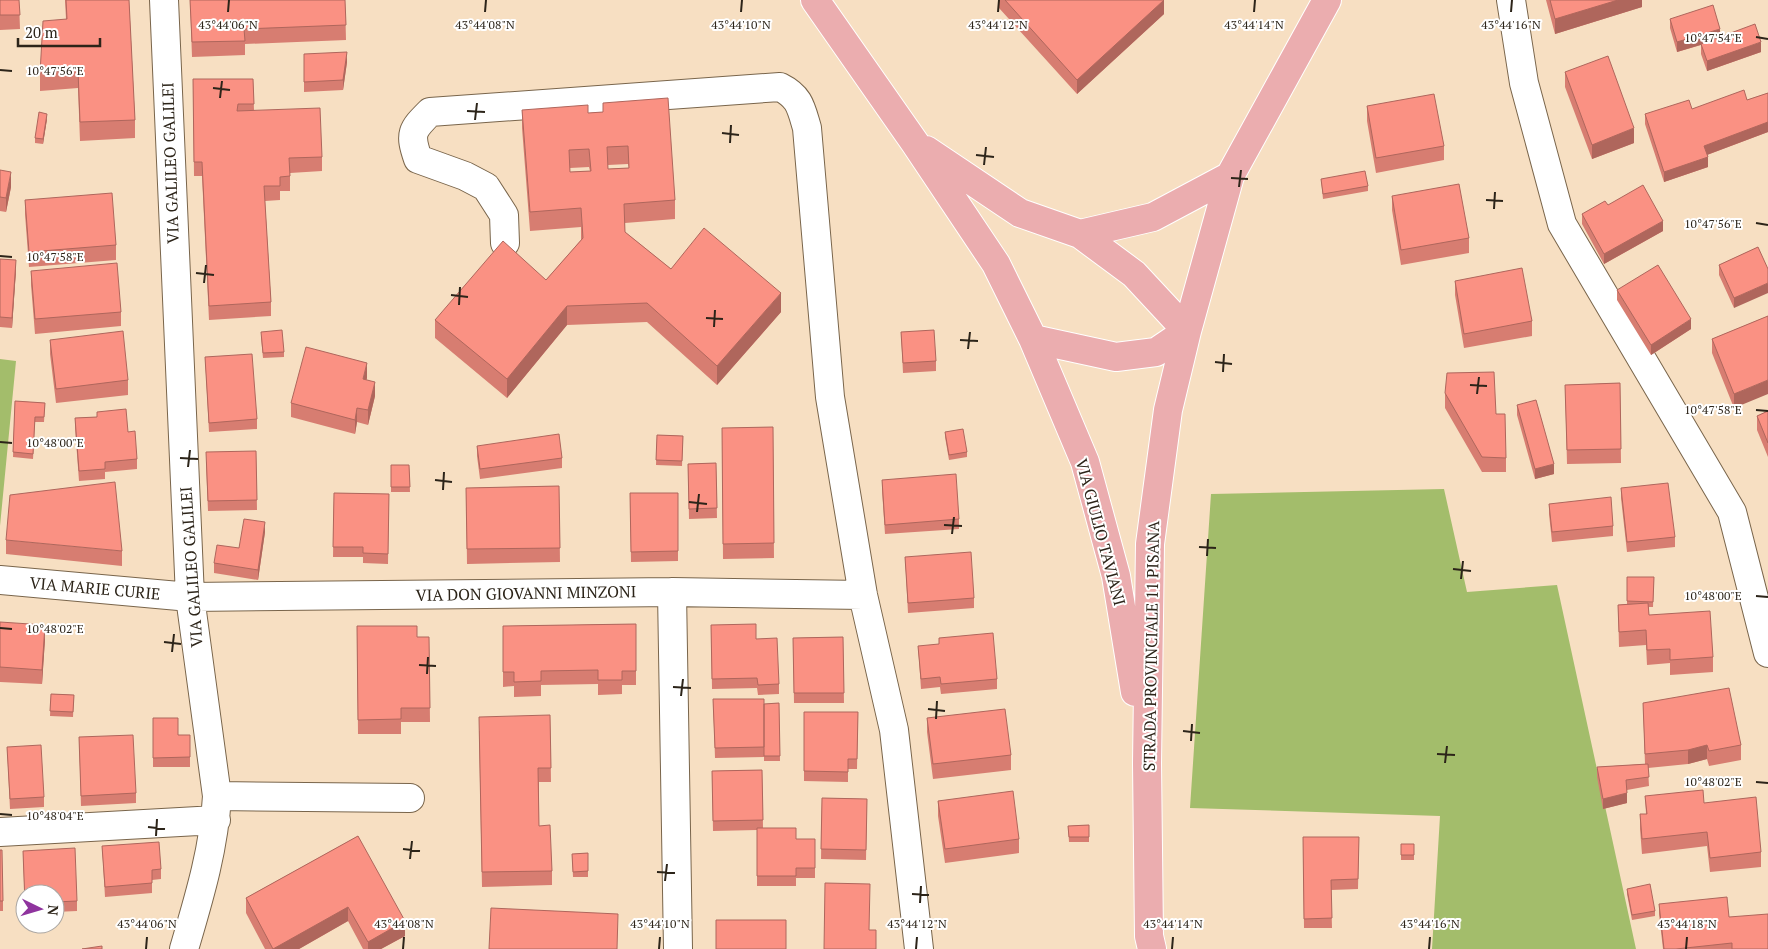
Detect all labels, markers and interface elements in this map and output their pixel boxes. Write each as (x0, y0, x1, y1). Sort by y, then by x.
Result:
scale bar (18, 15, 100, 47)
text: 43°44'06"N (198, 17, 258, 32)
text: 43°44'08"N (455, 17, 515, 32)
text: 43°44'10"N (711, 17, 771, 32)
text: 43°44'12"N (968, 17, 1028, 32)
text: 43°44'14"N (1224, 17, 1284, 32)
text: 43°44'16"N (1481, 17, 1541, 32)
text: 20 m (25, 22, 58, 42)
text: 10°47'54"E (1684, 30, 1742, 45)
text: 10°47'56"E (26, 63, 84, 78)
street label: VIA GALILEO GALILEI (156, 82, 184, 244)
text: 10°47'56"E (1684, 216, 1742, 231)
text: 10°47'58"E (26, 249, 84, 264)
text: 10°47'58"E (1684, 402, 1742, 417)
text: 10°48'00"E (26, 435, 84, 450)
street label: VIA GIULIO TAVIANI (1071, 456, 1131, 608)
street label: VIA GALILEO GALILEI (174, 486, 208, 648)
street label: STRADA PROVINCIALE 11 PISANA (1138, 521, 1164, 771)
street label: VIA MARIE CURIE (29, 571, 161, 605)
street label: VIA DON GIOVANNI MINZONI (416, 580, 636, 606)
text: 10°48'00"E (1684, 588, 1742, 603)
text: 10°48'02"E (26, 621, 84, 636)
text: 10°48'02"E (1684, 774, 1742, 789)
text: 10°48'04"E (26, 808, 84, 823)
north arrow (15, 884, 65, 934)
text: N (43, 904, 63, 917)
text: 43°44'06"N (117, 916, 177, 931)
text: 43°44'08"N (374, 916, 434, 931)
text: 43°44'10"N (630, 916, 690, 931)
text: 43°44'12"N (887, 916, 947, 931)
text: 43°44'14"N (1143, 916, 1203, 931)
text: 43°44'16"N (1400, 916, 1460, 931)
text: 43°44'18"N (1657, 916, 1717, 931)

